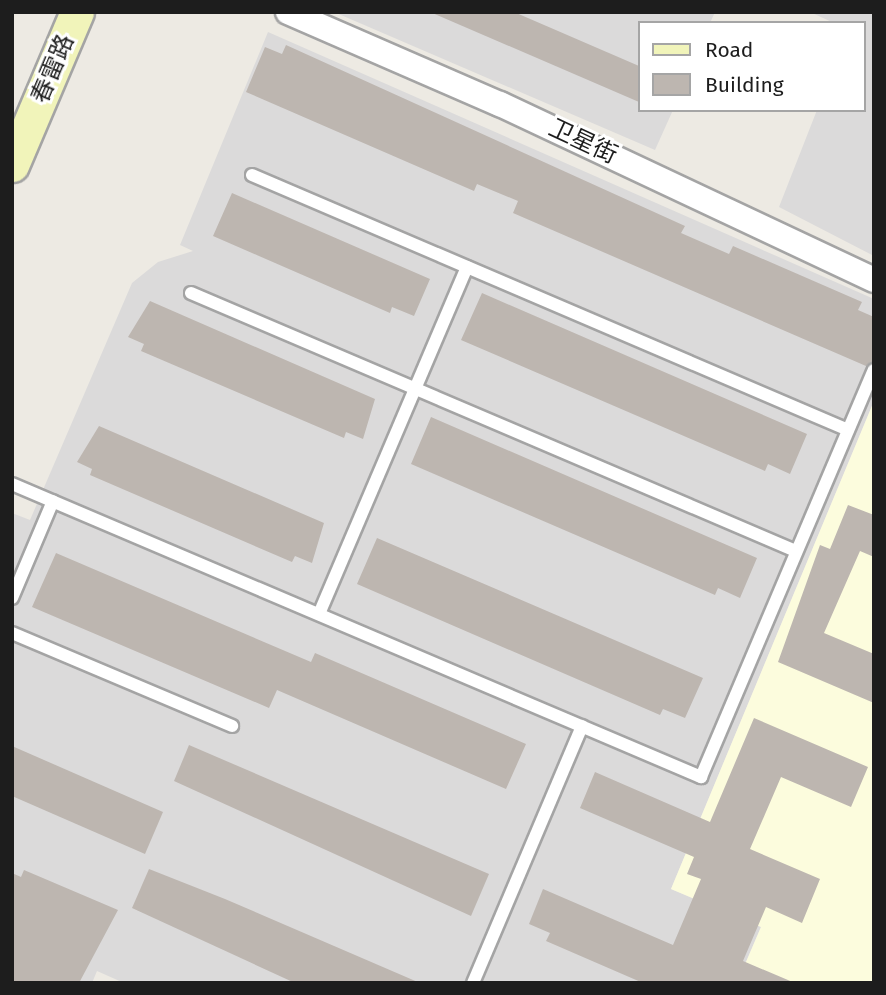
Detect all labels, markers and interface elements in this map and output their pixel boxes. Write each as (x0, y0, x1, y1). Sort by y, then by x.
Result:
legend (638, 21, 865, 112)
street label: 春雷路 (26, 30, 80, 108)
text: Road (705, 37, 753, 63)
text: Building (705, 72, 784, 98)
street label: 卫星街 (544, 114, 622, 170)

